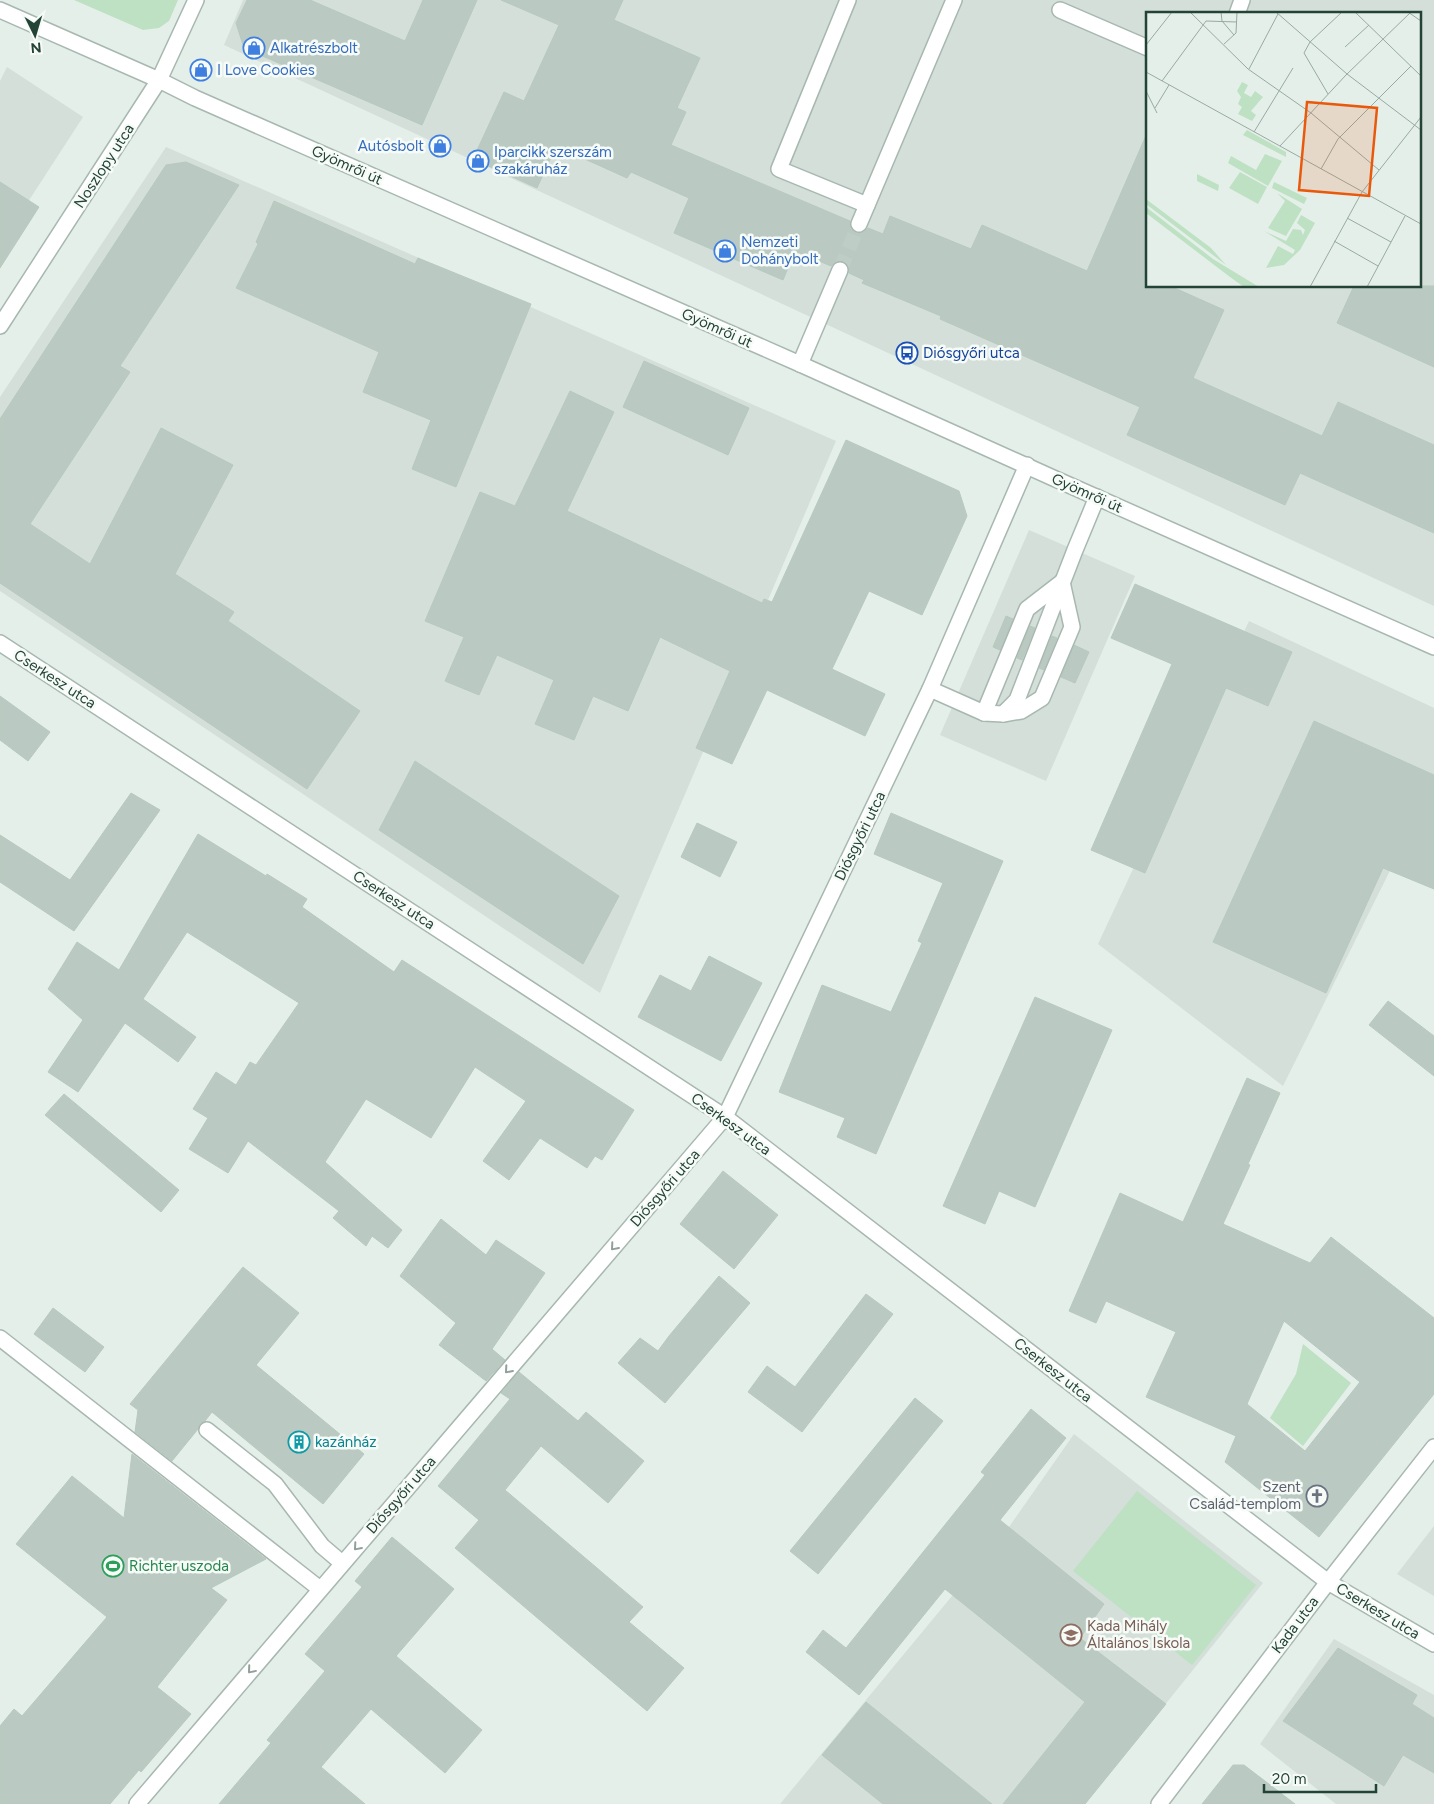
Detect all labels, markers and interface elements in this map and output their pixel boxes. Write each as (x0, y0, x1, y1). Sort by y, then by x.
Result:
north arrow (10, 10, 60, 60)
inset map (1146, 12, 1422, 288)
shop icon: Alkatrészbolt (242, 36, 266, 60)
text: N (30, 39, 42, 56)
place label: Alkatrészbolt (270, 39, 358, 57)
shop icon: I Love Cookies (189, 58, 213, 82)
place label: I Love Cookies (217, 61, 315, 79)
street label: Noszlopy utca (70, 121, 138, 211)
shop icon: Autósbolt (428, 134, 452, 158)
place label: Autósbolt (358, 137, 424, 155)
street label: Gyömrői út (309, 141, 385, 189)
place label: Iparcikk szerszám szakáruház (494, 143, 612, 178)
shop icon: Iparcikk szerszám szakáruház (466, 149, 490, 173)
place label: Nemzeti Dohánybolt (741, 233, 819, 268)
shop icon: Nemzeti Dohánybolt (713, 239, 737, 263)
street label: Gyömrői út (679, 304, 755, 352)
bus stop icon: Diósgyőri utca (895, 341, 919, 365)
place label: Diósgyőri utca (923, 344, 1020, 362)
street label: Gyömrői út (1049, 469, 1125, 517)
street label: Cserkesz utca (11, 646, 99, 712)
street label: Diósgyőri utca (831, 789, 889, 883)
street label: Cserkesz utca (350, 867, 438, 933)
street label: Cserkesz utca (688, 1089, 774, 1159)
street label: Diósgyőri utca (626, 1146, 704, 1230)
one-way arrow (611, 1241, 619, 1250)
street label: Cserkesz utca (1010, 1334, 1096, 1406)
one-way arrow (505, 1365, 514, 1374)
building icon: kazánház (287, 1430, 311, 1454)
place label: kazánház (315, 1433, 377, 1451)
street label: Diósgyőri utca (362, 1453, 440, 1537)
place label: Szent Család-templom (1189, 1478, 1301, 1513)
church icon: Szent Család-templom (1305, 1484, 1329, 1508)
one-way arrow (353, 1541, 362, 1550)
sports icon: Richter uszoda (101, 1554, 125, 1578)
place label: Richter uszoda (129, 1557, 229, 1575)
street label: Cserkesz utca (1333, 1579, 1423, 1643)
street label: Kada utca (1268, 1593, 1322, 1657)
place label: Kada Mihály Általános Iskola (1087, 1617, 1190, 1652)
school or university icon: Kada Mihály Általános Iskola (1059, 1623, 1083, 1647)
one-way arrow (248, 1664, 257, 1673)
scale bar (1264, 1762, 1376, 1794)
text: 20 m (1272, 1770, 1306, 1788)

